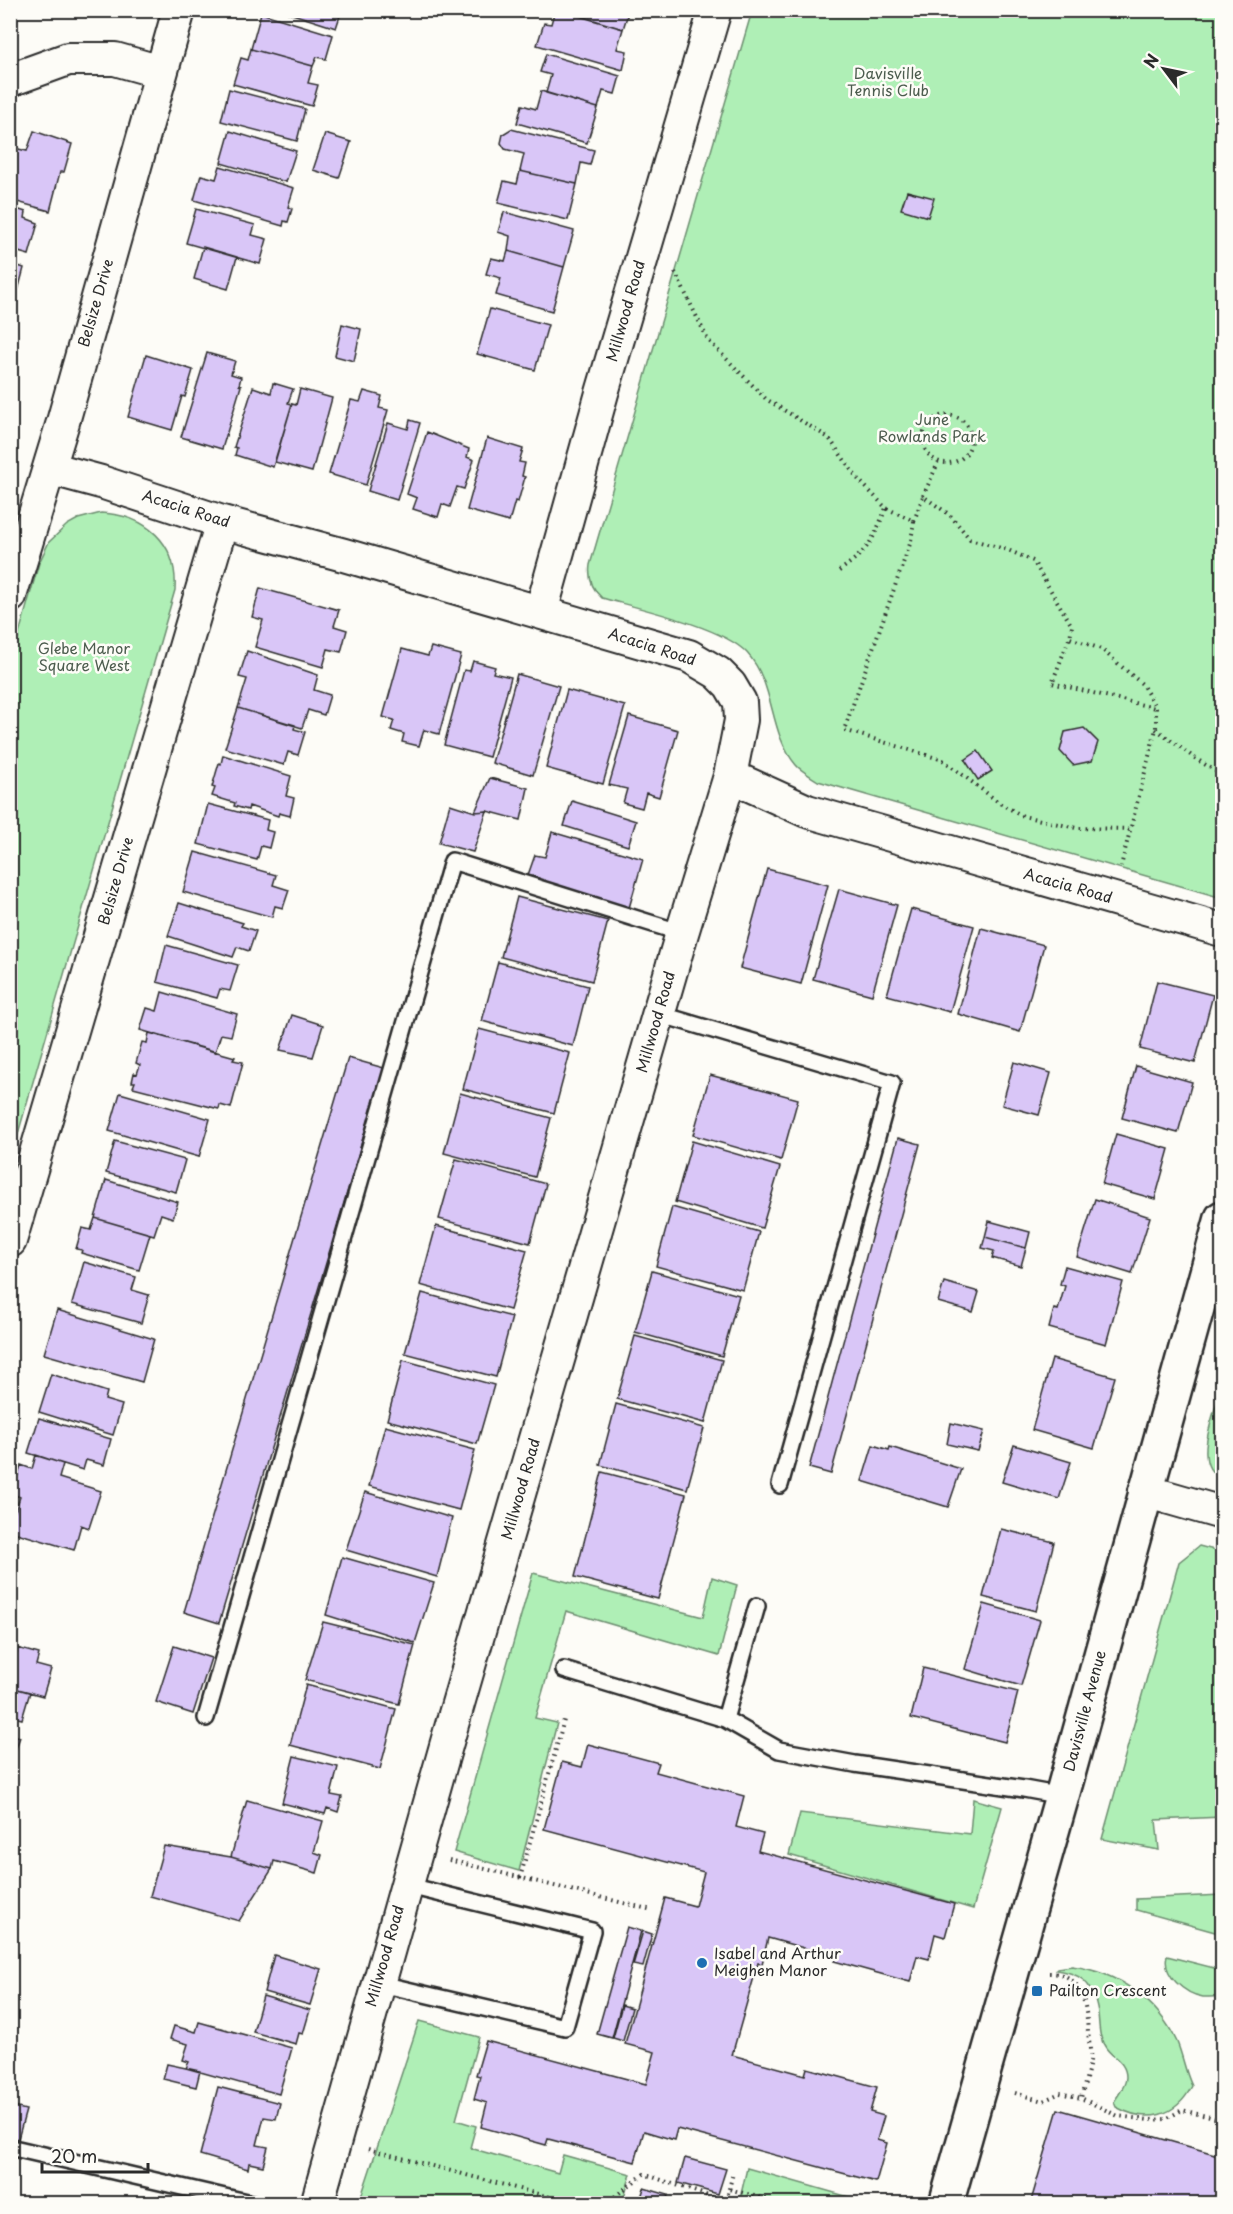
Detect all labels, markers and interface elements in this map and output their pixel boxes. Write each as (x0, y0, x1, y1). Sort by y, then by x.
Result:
north arrow (1134, 39, 1194, 99)
text: N (1137, 49, 1164, 72)
park label: Davisville Tennis Club (847, 61, 929, 101)
street label: Belsize Drive (71, 256, 118, 349)
street label: Millwood Road (599, 257, 650, 364)
park label: June Rowlands Park (878, 407, 986, 447)
street label: Acacia Road (140, 483, 233, 533)
street label: Acacia Road (606, 621, 699, 671)
park label: Glebe Manor Square West (38, 636, 130, 676)
street label: Belsize Drive (91, 834, 138, 927)
street label: Acacia Road (1021, 861, 1115, 908)
street label: Millwood Road (629, 968, 680, 1075)
street label: Millwood Road (494, 1435, 545, 1542)
street label: Davisville Avenue (1056, 1647, 1111, 1774)
street label: Millwood Road (358, 1902, 409, 2009)
place label: Isabel and Arthur Meighen Manor (714, 1941, 841, 1981)
marker: Isabel and Arthur Meighen Manor (695, 1956, 709, 1970)
place label: Pailton Crescent (1049, 1978, 1167, 2001)
marker: Pailton Crescent (1030, 1984, 1044, 1998)
scale bar (42, 2136, 148, 2174)
text: 20 m (51, 2142, 97, 2169)

